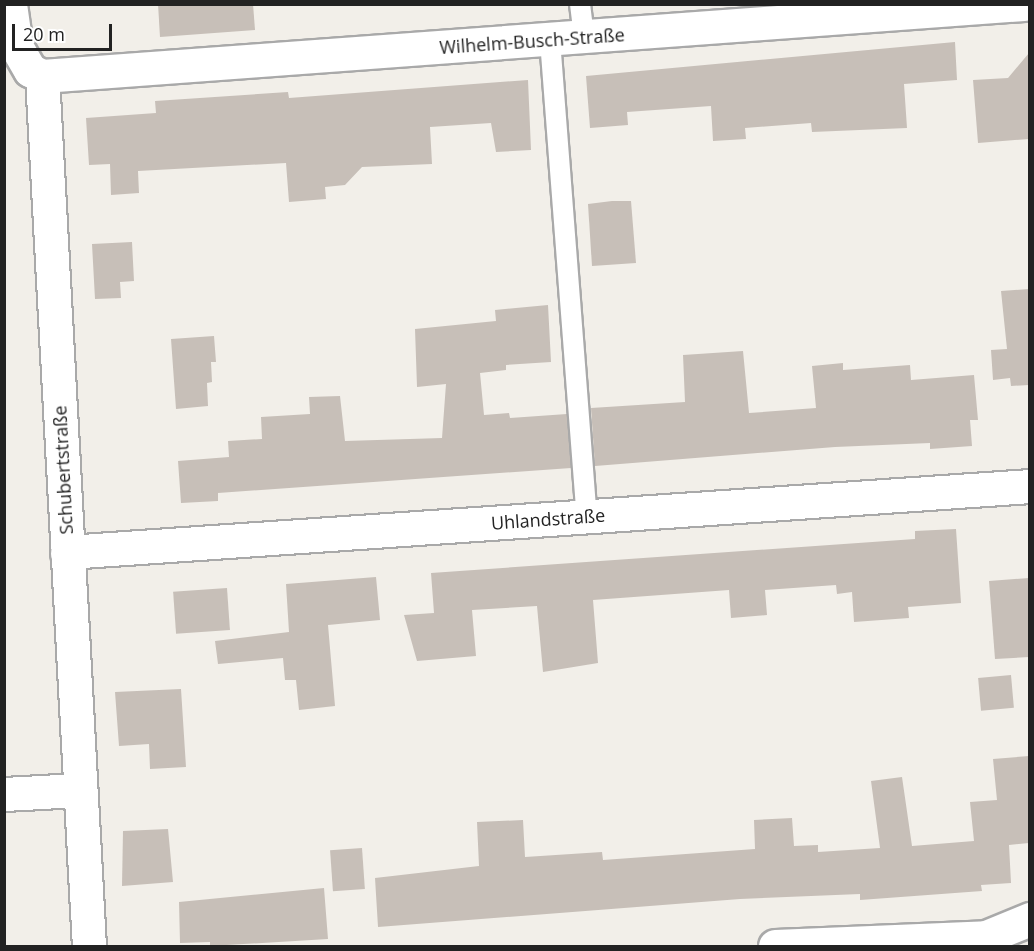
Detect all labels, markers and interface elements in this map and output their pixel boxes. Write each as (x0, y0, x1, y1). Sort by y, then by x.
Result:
scale bar (15, 12, 116, 50)
text: 20 m (23, 22, 65, 46)
street label: Wilhelm-Busch-Straße (439, 24, 625, 58)
street label: Schubertstraße (49, 405, 77, 535)
street label: Uhlandstraße (490, 504, 606, 534)

